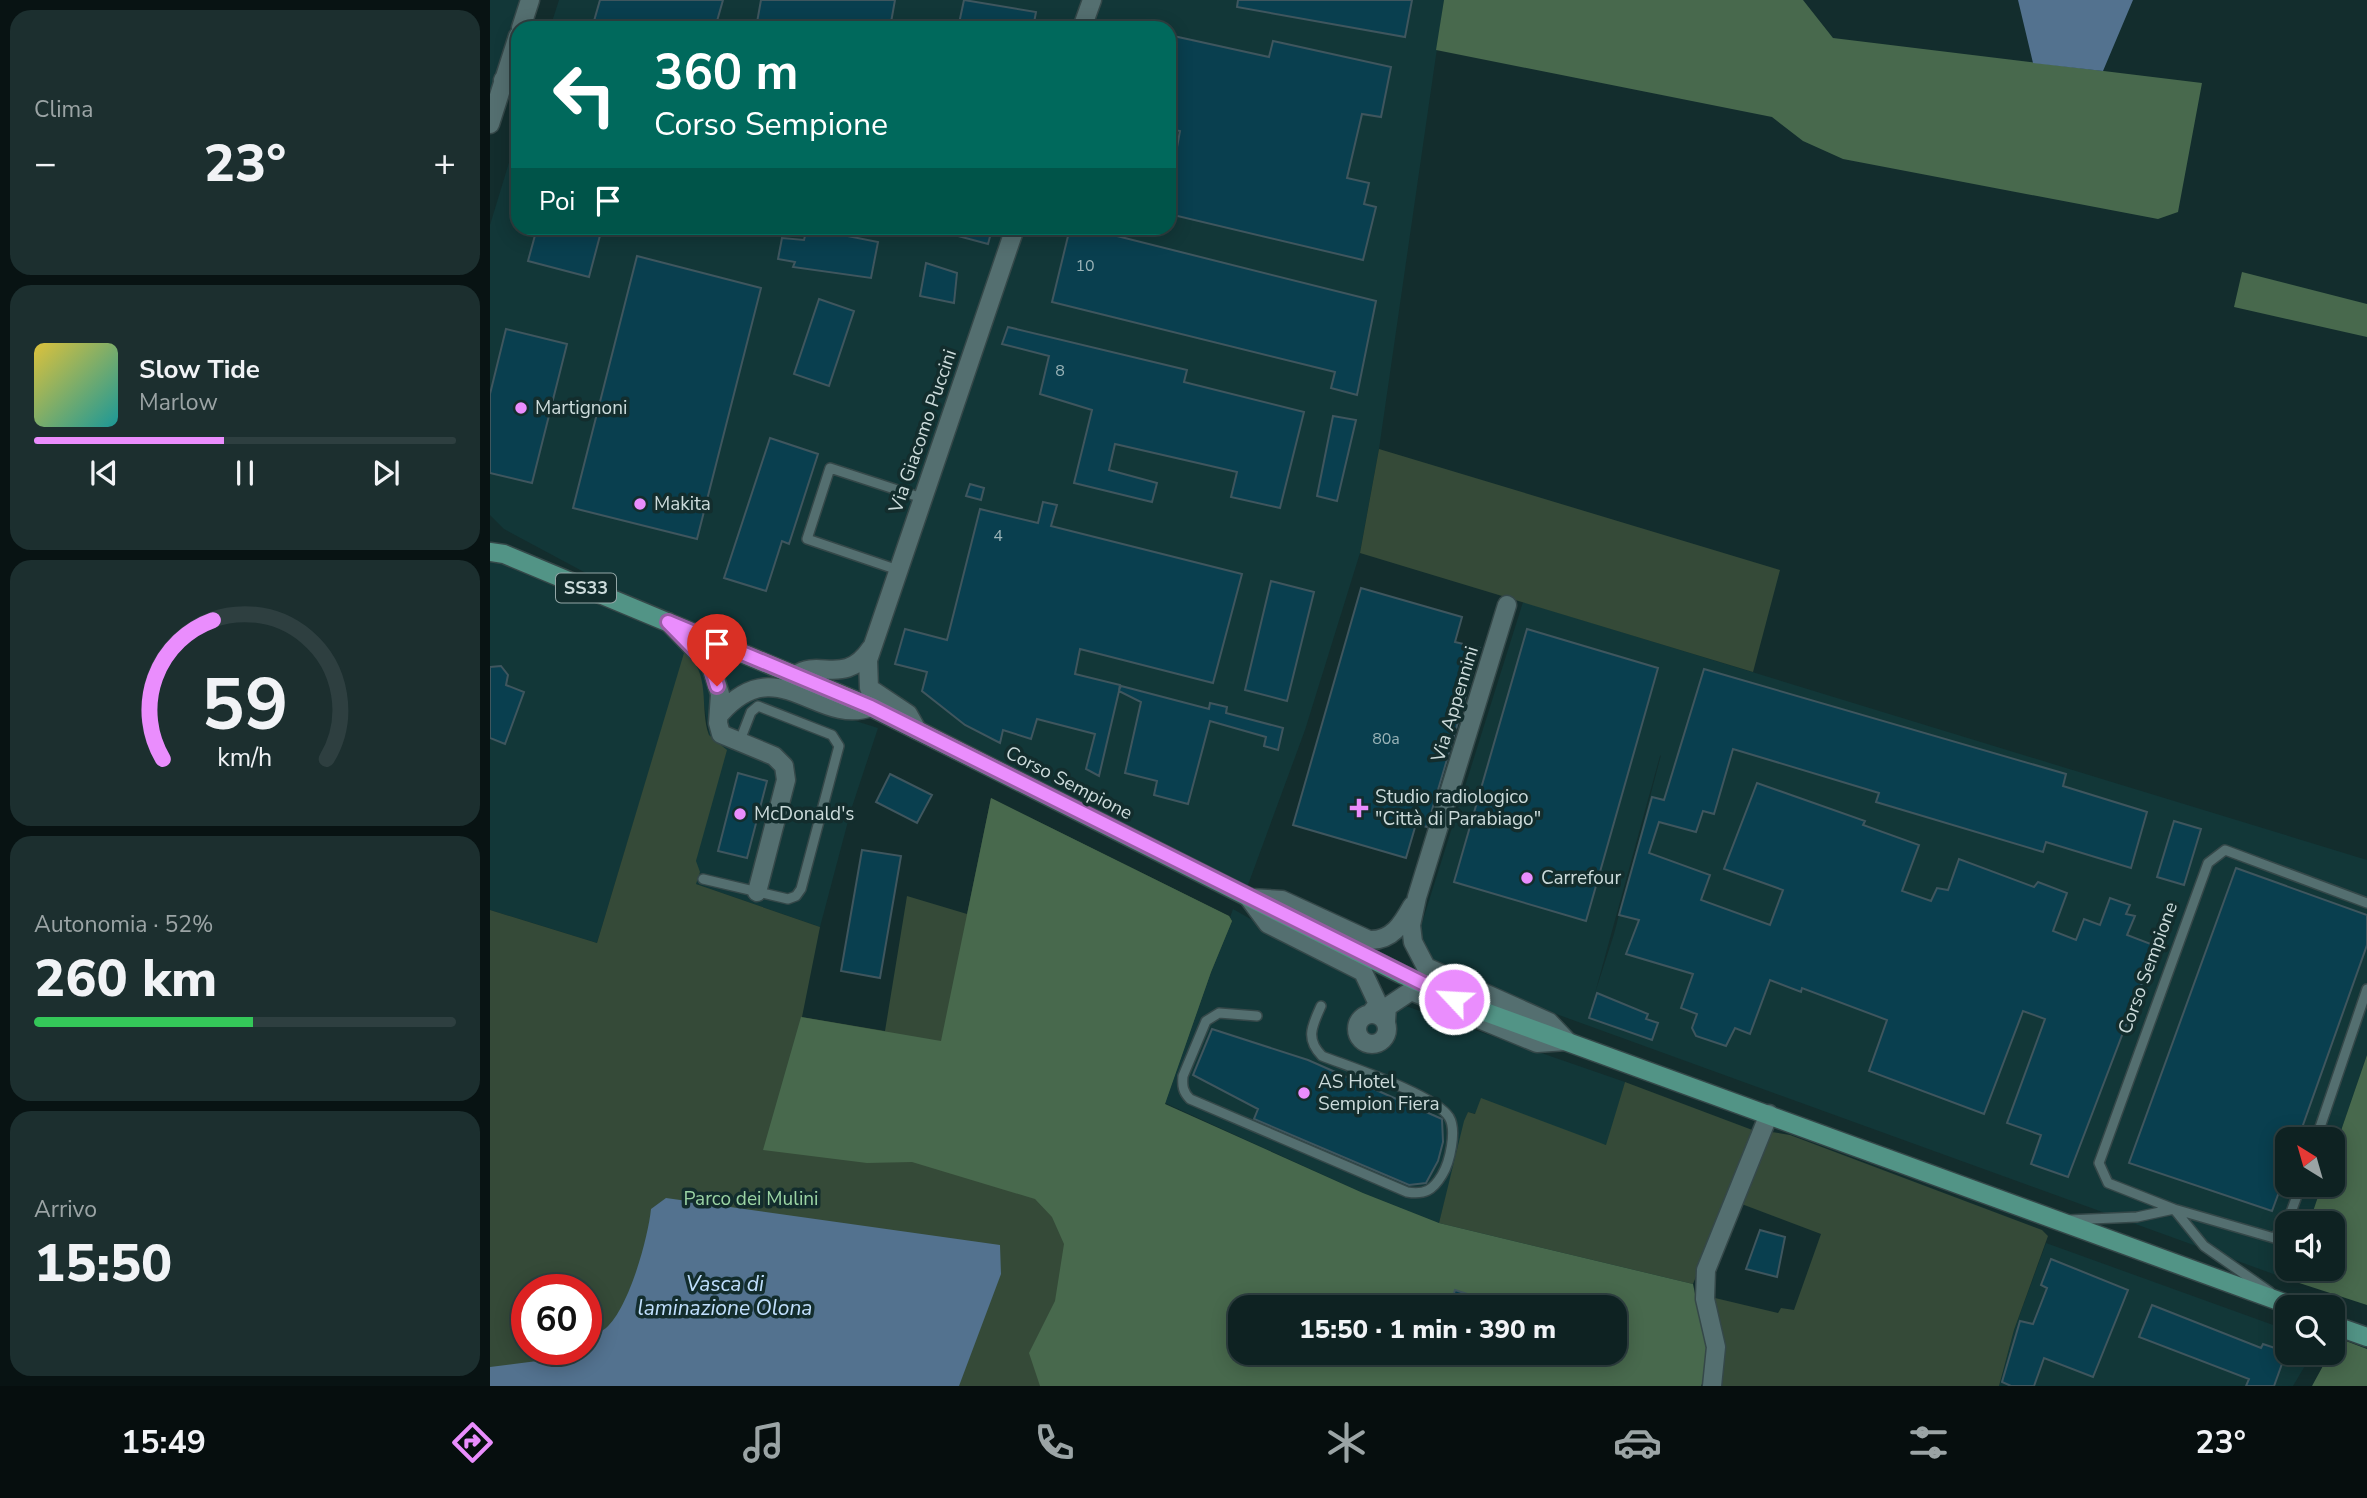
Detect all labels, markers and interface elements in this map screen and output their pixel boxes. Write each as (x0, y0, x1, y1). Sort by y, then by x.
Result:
text: 360 m (654, 39, 798, 106)
icon: left (539, 49, 630, 140)
text: Clima (34, 94, 94, 125)
text: Corso Sempione (654, 103, 888, 146)
text: 23° (204, 128, 286, 199)
text: − (34, 138, 57, 189)
text: + (433, 138, 456, 189)
icon: arrive (589, 182, 627, 220)
text: Poi (539, 184, 575, 219)
house number: 10 (1075, 255, 1095, 277)
street label: Via Giacomo Puccini (883, 346, 963, 517)
text: Slow Tide (139, 352, 260, 387)
house number: 8 (1055, 360, 1065, 382)
text: Marlow (139, 387, 218, 418)
place label: Martignoni (535, 395, 627, 421)
marker: Martignoni (513, 400, 529, 416)
icon: previous (85, 454, 123, 492)
icon: pause (226, 454, 264, 492)
icon: next (367, 454, 405, 492)
place label: Makita (654, 491, 711, 517)
marker: Makita (632, 496, 648, 512)
house number: 4 (993, 525, 1003, 547)
road number: SS33 (556, 574, 616, 602)
pin (687, 614, 747, 686)
icon: arrive (698, 625, 736, 663)
street label: Via Appennini (1425, 643, 1485, 766)
text: 59 (201, 655, 289, 755)
house number: 80a (1372, 728, 1400, 750)
street label: Corso Sempione (1001, 740, 1137, 826)
text: km/h (217, 741, 273, 775)
place label: Studio radiologico "Città di Parabiago" (1375, 784, 1541, 832)
marker: Studio radiologico "Città di Parabiago" (1349, 798, 1369, 818)
place label: McDonald's (754, 801, 855, 827)
marker: McDonald's (732, 806, 748, 822)
place label: Carrefour (1541, 865, 1621, 891)
marker: Carrefour (1519, 870, 1535, 886)
street label: Corso Sempione (2112, 898, 2184, 1038)
text: Autonomia · 52% (34, 909, 214, 940)
text: 260 km (34, 943, 217, 1014)
position arrow (1417, 962, 1491, 1036)
place label: AS Hotel Sempion Fiera (1318, 1069, 1440, 1117)
marker: AS Hotel Sempion Fiera (1296, 1085, 1312, 1101)
north arrow (2275, 1127, 2345, 1197)
map controls (2275, 1127, 2345, 1365)
park label: Parco dei Mulini (684, 1186, 819, 1212)
text: Arrivo (34, 1194, 97, 1225)
button: sound (2275, 1211, 2345, 1281)
text: 15:50 (34, 1228, 172, 1299)
water label: Vasca di laminazione Olona (638, 1270, 812, 1322)
speed limit sign: 60 (511, 1274, 602, 1365)
button: search (2275, 1295, 2345, 1365)
text: 15:50 · 1 min · 390 m (1299, 1312, 1556, 1347)
icon: directions (448, 1418, 497, 1467)
icon: music (739, 1418, 788, 1467)
icon: phone (1030, 1418, 1079, 1467)
icon: climate (1322, 1418, 1371, 1467)
icon: car (1613, 1418, 1662, 1467)
icon: filters (1904, 1418, 1953, 1467)
text: 15:49 (121, 1421, 206, 1464)
text: 23° (2195, 1421, 2246, 1464)

